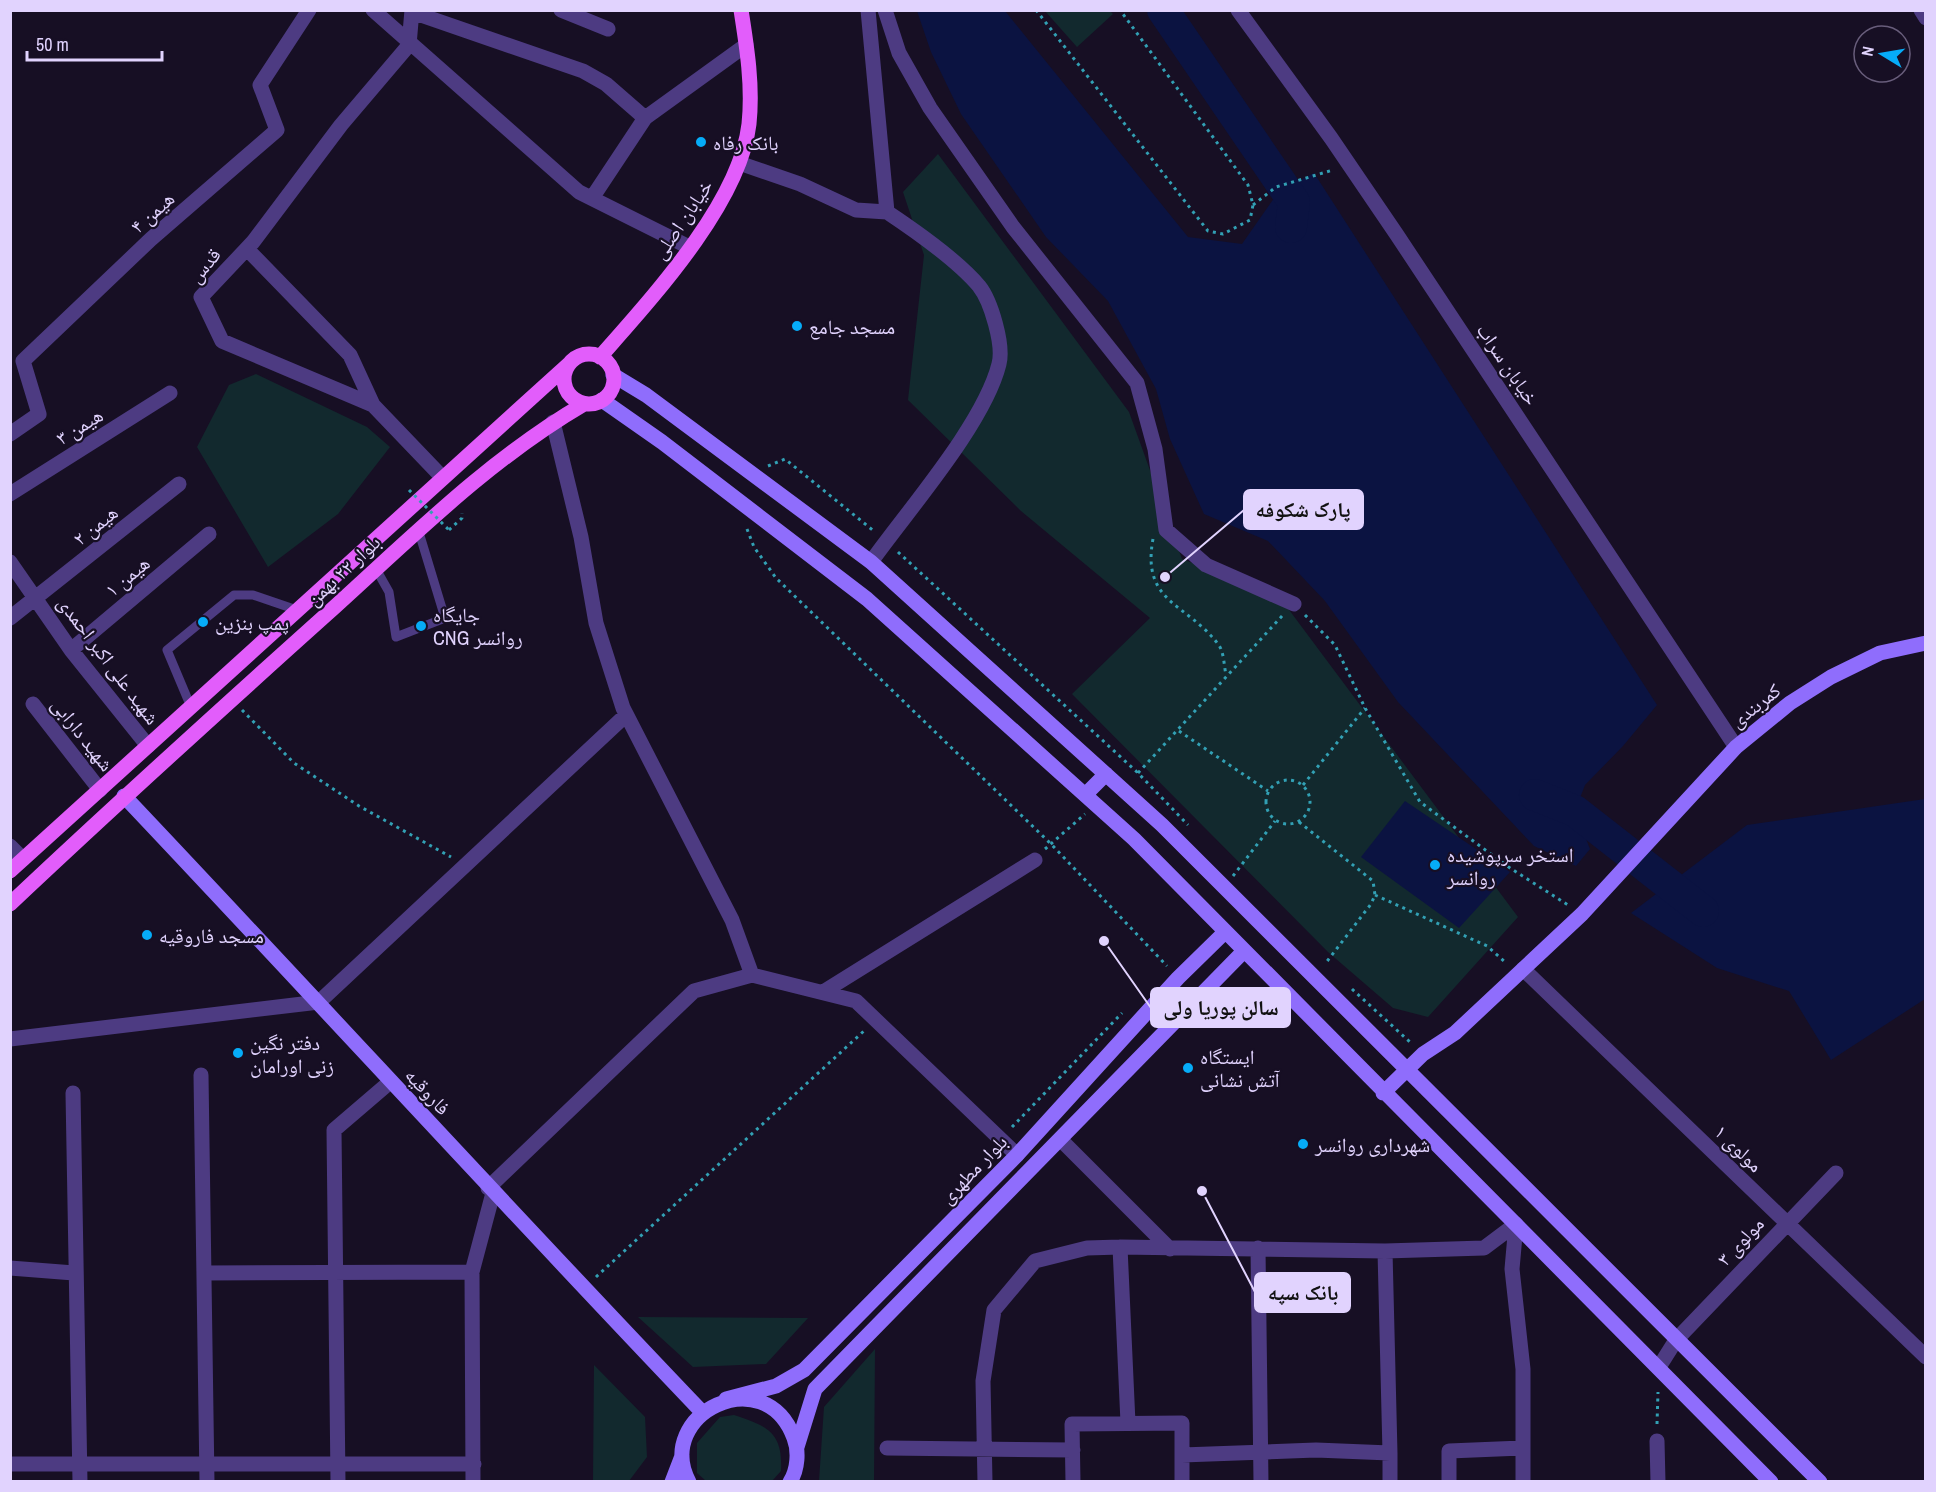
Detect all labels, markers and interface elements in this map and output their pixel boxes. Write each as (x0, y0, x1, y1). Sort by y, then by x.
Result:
scale bar (27, 24, 162, 62)
north arrow (1852, 24, 1912, 84)
text: 50 m (36, 32, 69, 57)
text: N (1856, 44, 1879, 58)
place label: بانک رفاه (713, 129, 778, 156)
marker: بانک رفاه (694, 135, 708, 149)
street label: خیابان اصلی (645, 174, 719, 264)
street label: هیمن ۴ (124, 185, 180, 239)
street label: قدس (181, 242, 227, 288)
place label: مسجد جامع (809, 313, 895, 340)
street label: خیابان سراب (1471, 318, 1545, 410)
marker: مسجد جامع (790, 319, 804, 333)
street label: هیمن ۳ (50, 401, 108, 451)
callout: پارک شکوفه (1244, 490, 1363, 529)
text: پارک شکوفه (1255, 495, 1351, 524)
street label: هیمن ۲ (67, 499, 123, 551)
street label: بلوار ۲۲ بهمن (300, 529, 386, 611)
street label: هیمن ۱ (99, 549, 155, 603)
street label: شهید علی اکبر احمدی (52, 590, 166, 730)
place label: جایگاه CNG روانسر (433, 601, 523, 651)
place label: پمپ بنزین (215, 609, 289, 636)
marker: پمپ بنزین (196, 615, 210, 629)
marker: جایگاه CNG روانسر (414, 619, 428, 633)
street label: کمربندی (1724, 677, 1786, 733)
street label: شهید دارابی (46, 691, 120, 777)
place label: استخر سرپوشیده روانسر (1446, 841, 1574, 891)
marker: استخر سرپوشیده روانسر (1428, 858, 1442, 872)
place label: مسجد فاروقیه (159, 922, 264, 949)
marker: مسجد فاروقیه (140, 928, 154, 942)
callout: سالن پوریا ولی (1151, 988, 1290, 1027)
text: سالن پوریا ولی (1163, 993, 1279, 1022)
place label: دفتر نگین زنی اورامان (250, 1029, 334, 1079)
place label: ایستگاه آتش نشانی (1200, 1043, 1281, 1093)
marker: دفتر نگین زنی اورامان (231, 1046, 245, 1060)
marker: ایستگاه آتش نشانی (1181, 1061, 1195, 1075)
street label: فاروقیه (399, 1062, 457, 1120)
street label: مولوی ۱ (1709, 1118, 1769, 1178)
street label: بلوار مطهری (933, 1128, 1013, 1210)
place label: شهرداری روانسر (1314, 1131, 1430, 1158)
marker: شهرداری روانسر (1296, 1137, 1310, 1151)
street label: مولوی ۳ (1710, 1211, 1770, 1271)
callout: بانک سپه (1255, 1273, 1350, 1312)
text: بانک سپه (1268, 1278, 1338, 1307)

